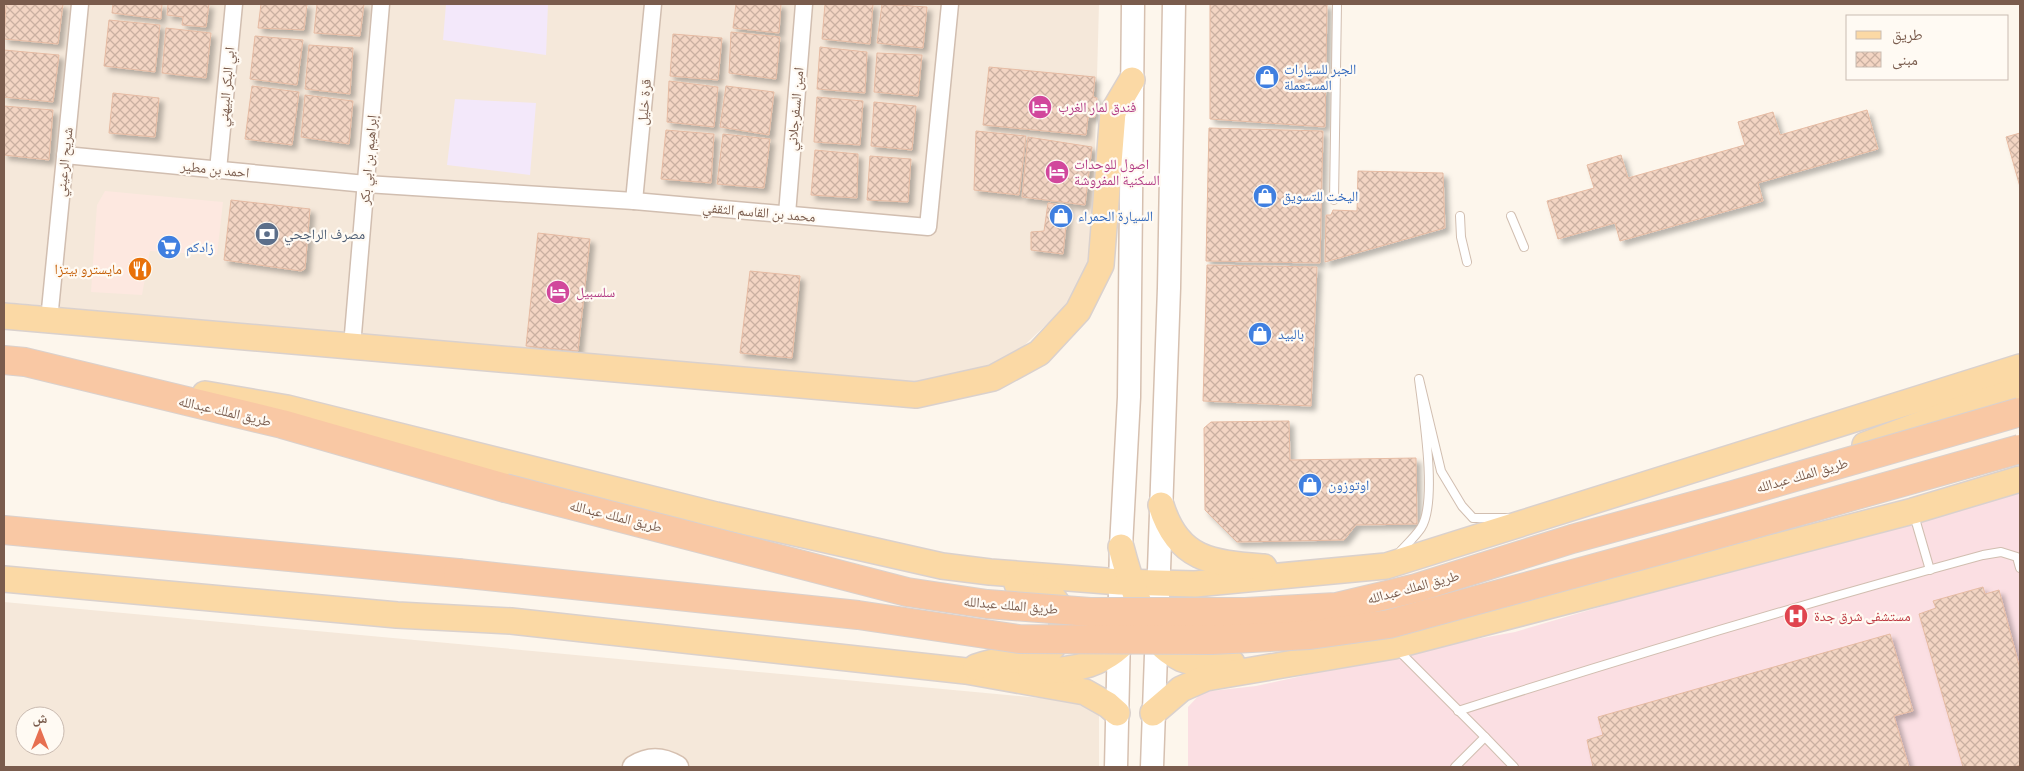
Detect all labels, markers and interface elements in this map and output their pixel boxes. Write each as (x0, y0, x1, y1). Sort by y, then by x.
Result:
legend (1846, 15, 2009, 80)
text: طريق (1892, 26, 1923, 45)
street label: ابي البكر البيهني (215, 46, 241, 128)
text: مبنى (1892, 51, 1918, 70)
place label: الجبر للسيارات المستعملة (1284, 61, 1356, 93)
shop icon: الجبر للسيارات المستعملة (1254, 64, 1280, 90)
street label: امين السفرجلاني (783, 67, 810, 152)
street label: قرة خليل (634, 78, 655, 126)
hotel icon: فندق لمار الغرب (1027, 94, 1053, 120)
place label: فندق لمار الغرب (1058, 99, 1136, 116)
street label: إبراهيم بن ابي بكر (356, 114, 383, 207)
street label: شريح الرعيني (52, 126, 79, 198)
place label: اصول للوحدات السكنية المفروشة (1074, 156, 1160, 189)
street label: احمد بن مطير (179, 157, 250, 182)
hotel icon: اصول للوحدات السكنية المفروشة (1044, 159, 1070, 185)
shop icon: اليخت للتسويق (1252, 183, 1278, 209)
place label: اليخت للتسويق (1282, 188, 1358, 206)
street label: محمد بن القاسم الثقفي (701, 199, 816, 228)
shop icon: السيارة الحمراء (1048, 203, 1074, 229)
place label: السيارة الحمراء (1078, 208, 1153, 225)
bank icon: مصرف الراجحي (254, 221, 280, 247)
place label: مصرف الراجحي (284, 226, 365, 246)
supermarket icon: زادكم (156, 234, 182, 260)
place label: زادكم (186, 239, 214, 257)
restaurant icon: مايسترو بيتزا (127, 256, 153, 282)
place label: مايسترو بيتزا (55, 261, 122, 278)
hotel icon: سلسبيل (545, 279, 571, 305)
place label: سلسبيل (576, 284, 615, 301)
shop icon: بالبيد (1247, 321, 1273, 347)
place label: بالبيد (1278, 326, 1304, 342)
street label: طريق الملك عبدالله (177, 393, 273, 431)
street label: طريق الملك عبدالله (1754, 454, 1850, 498)
shop icon: اوتوزون (1297, 472, 1323, 498)
place label: اوتوزون (1328, 477, 1369, 494)
street label: طريق الملك عبدالله (568, 497, 664, 537)
street label: طريق الملك عبدالله (1365, 567, 1461, 609)
street label: طريق الملك عبدالله (963, 593, 1059, 619)
hospital icon: مستشفى شرق جدة (1783, 603, 1809, 629)
place label: مستشفى شرق جدة (1814, 608, 1911, 625)
north arrow (15, 706, 65, 756)
text: ش (33, 710, 48, 727)

